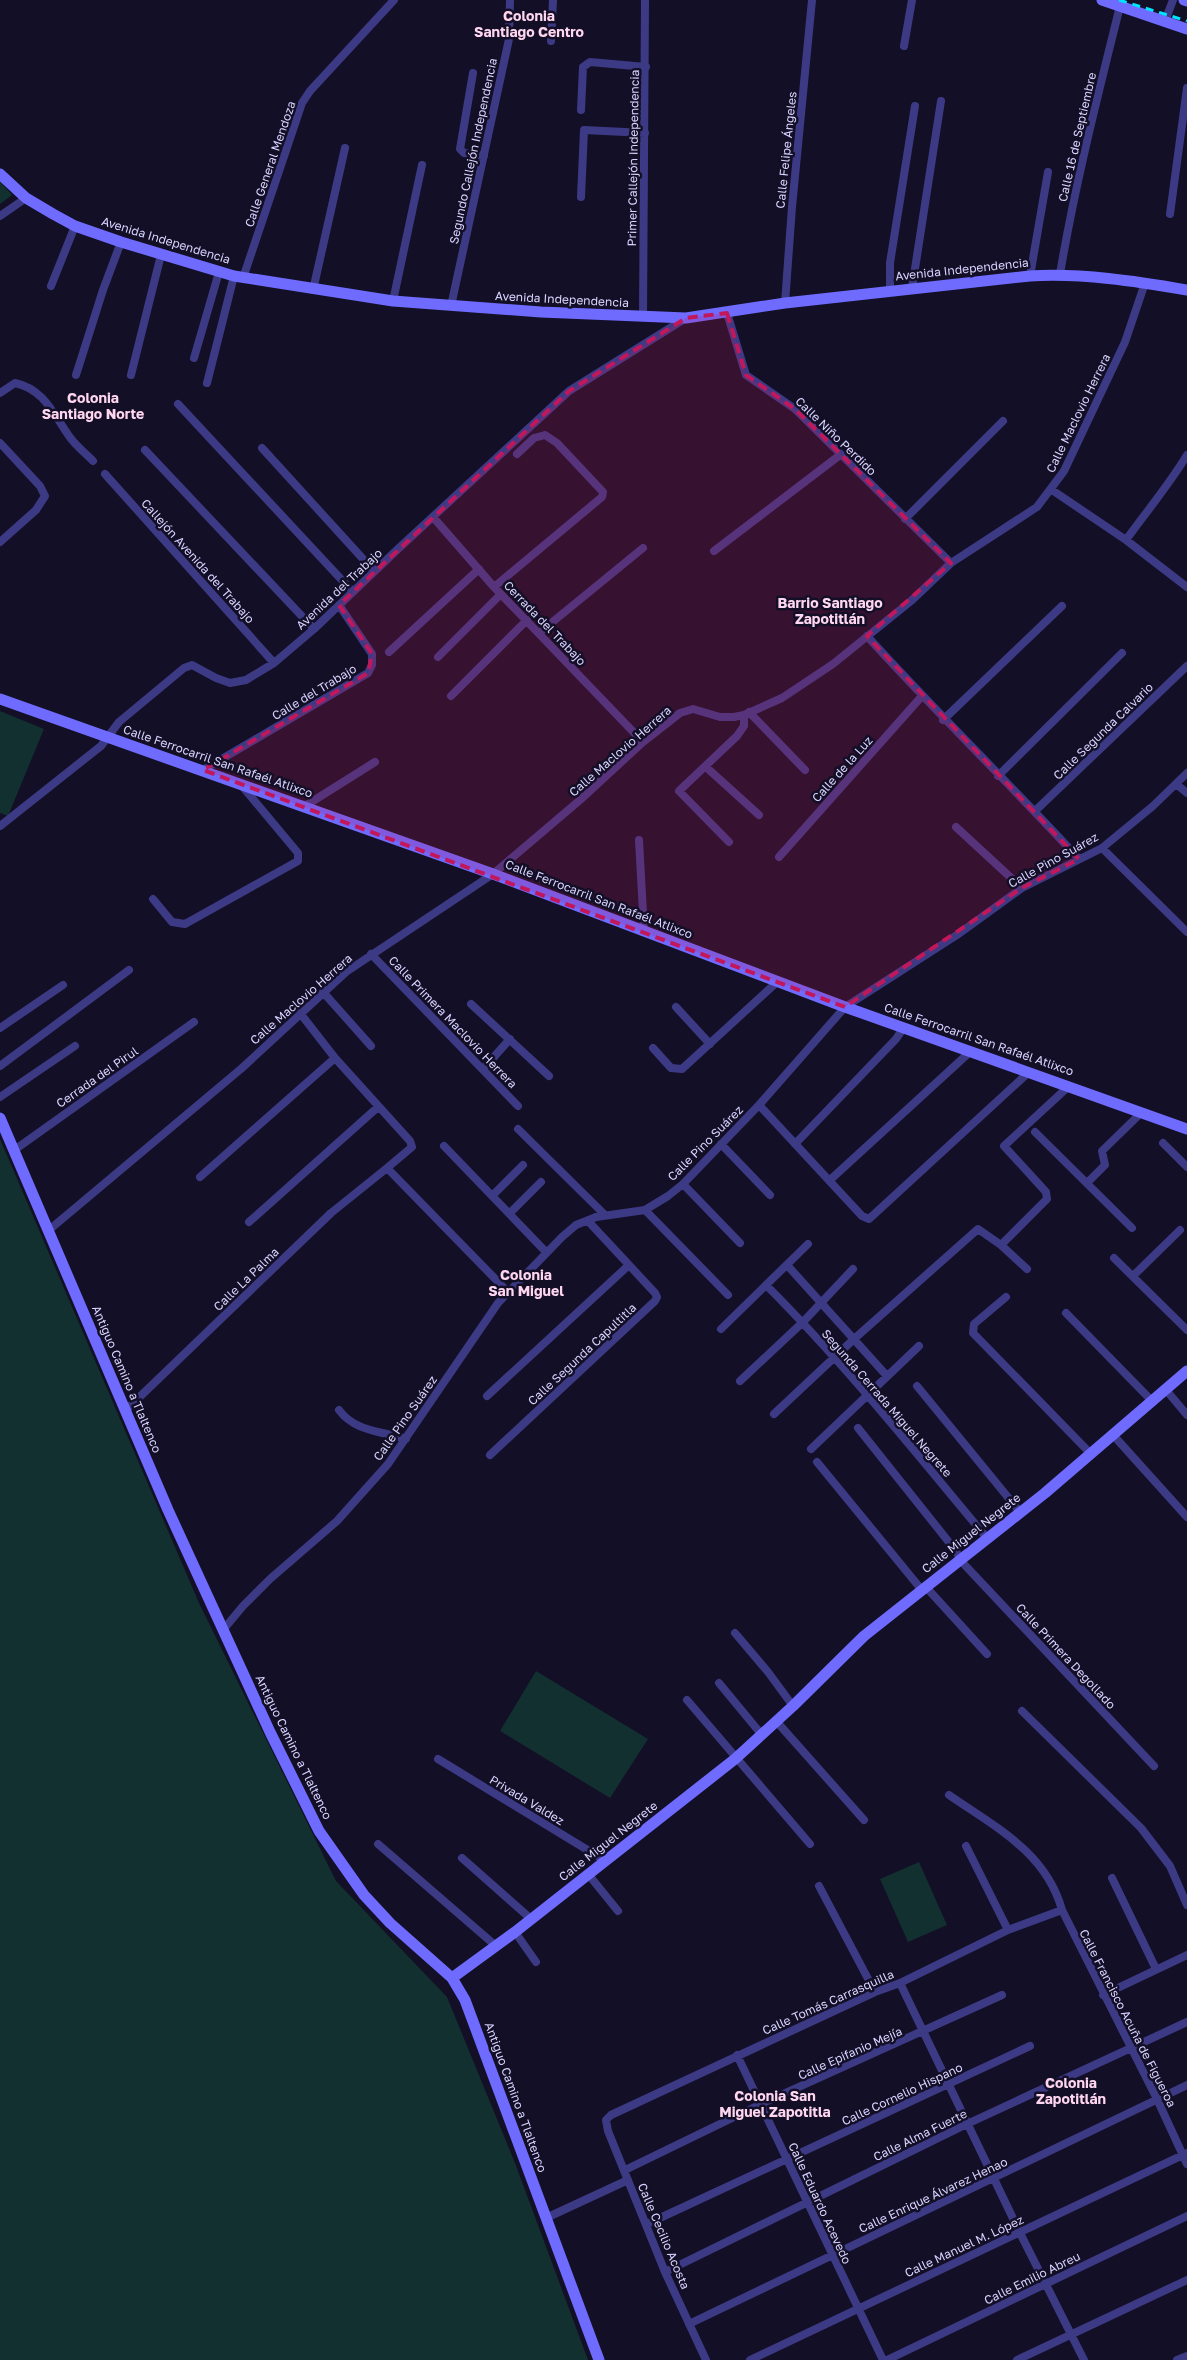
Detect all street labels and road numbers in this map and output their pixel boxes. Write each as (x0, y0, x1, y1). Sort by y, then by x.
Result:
street label: Segundo Callejón Independencia (446, 57, 500, 245)
street label: Primer Callejón Independencia (624, 70, 642, 246)
street label: Calle 16 de Septiembre (1055, 71, 1099, 203)
street label: Calle Felipe Ángeles (772, 91, 800, 209)
street label: Calle General Mendoza (241, 99, 299, 229)
street label: Avenida Independencia (100, 213, 232, 267)
street label: Avenida Independencia (895, 255, 1029, 283)
street label: Avenida Independencia (495, 288, 629, 310)
street label: Calle Maclovio Herrera (1043, 351, 1113, 475)
street label: Calle Niño Perdido (792, 394, 880, 478)
street label: Callejón Avenida del Trabajo (138, 496, 258, 626)
street label: Avenida del Trabajo (293, 545, 385, 633)
street label: Cerrada del Trabajo (501, 578, 589, 668)
street label: Calle del Trabajo (269, 661, 359, 723)
street label: Calle Segunda Calvario (1050, 679, 1156, 783)
street label: Calle Maclovio Herrera (566, 703, 674, 799)
street label: Calle Ferrocarril San Rafaél Atlixco (121, 721, 315, 801)
street label: Calle de la Luz (809, 733, 875, 805)
street label: Calle Pino Suárez (1005, 829, 1101, 891)
street label: Calle Ferrocarril San Rafaél Atlixco (503, 856, 695, 942)
street label: Calle Maclovio Herrera (247, 951, 355, 1047)
street label: Calle Primera Maclovio Herrera (386, 953, 520, 1091)
street label: Calle Ferrocarril San Rafaél Atlixco (882, 999, 1076, 1079)
street label: Cerrada del Pirul (53, 1043, 141, 1111)
street label: Calle Pino Suárez (664, 1102, 746, 1184)
street label: Calle La Palma (210, 1244, 282, 1314)
street label: Calle Segunda Capultitla (525, 1300, 639, 1408)
street label: Antiguo Camino a Tlaltenco (89, 1303, 165, 1455)
street label: Segunda Cerrada Miguel Negrete (819, 1326, 955, 1480)
street label: Calle Pino Suárez (370, 1373, 440, 1463)
street label: Calle Miguel Negrete (919, 1490, 1023, 1576)
street label: Calle Primera Degollado (1013, 1600, 1119, 1712)
street label: Antiguo Camino a Tlaltenco (252, 1672, 336, 1822)
street label: Privada Valdez (487, 1772, 567, 1828)
street label: Calle Miguel Negrete (556, 1798, 660, 1884)
street label: Calle Francisco Acuña de Figueroa (1076, 1926, 1180, 2110)
street label: Calle Tomás Carrasquilla (760, 1966, 896, 2038)
street label: Antiguo Camino a Tlaltenco (482, 2020, 550, 2174)
street label: Calle Epifanio Mejía (796, 2023, 904, 2083)
street label: Calle Cornelio Hispano (839, 2059, 965, 2129)
street label: Calle Alma Fuerte (871, 2106, 969, 2164)
street label: Calle Eduardo Acevedo (785, 2140, 855, 2266)
street label: Calle Enrique Álvarez Henao (856, 2154, 1010, 2236)
street label: Calle Cecilio Acosta (635, 2181, 693, 2291)
street label: Calle Manuel M. López (902, 2212, 1026, 2280)
street label: Calle Emilio Abreu (981, 2248, 1083, 2308)

